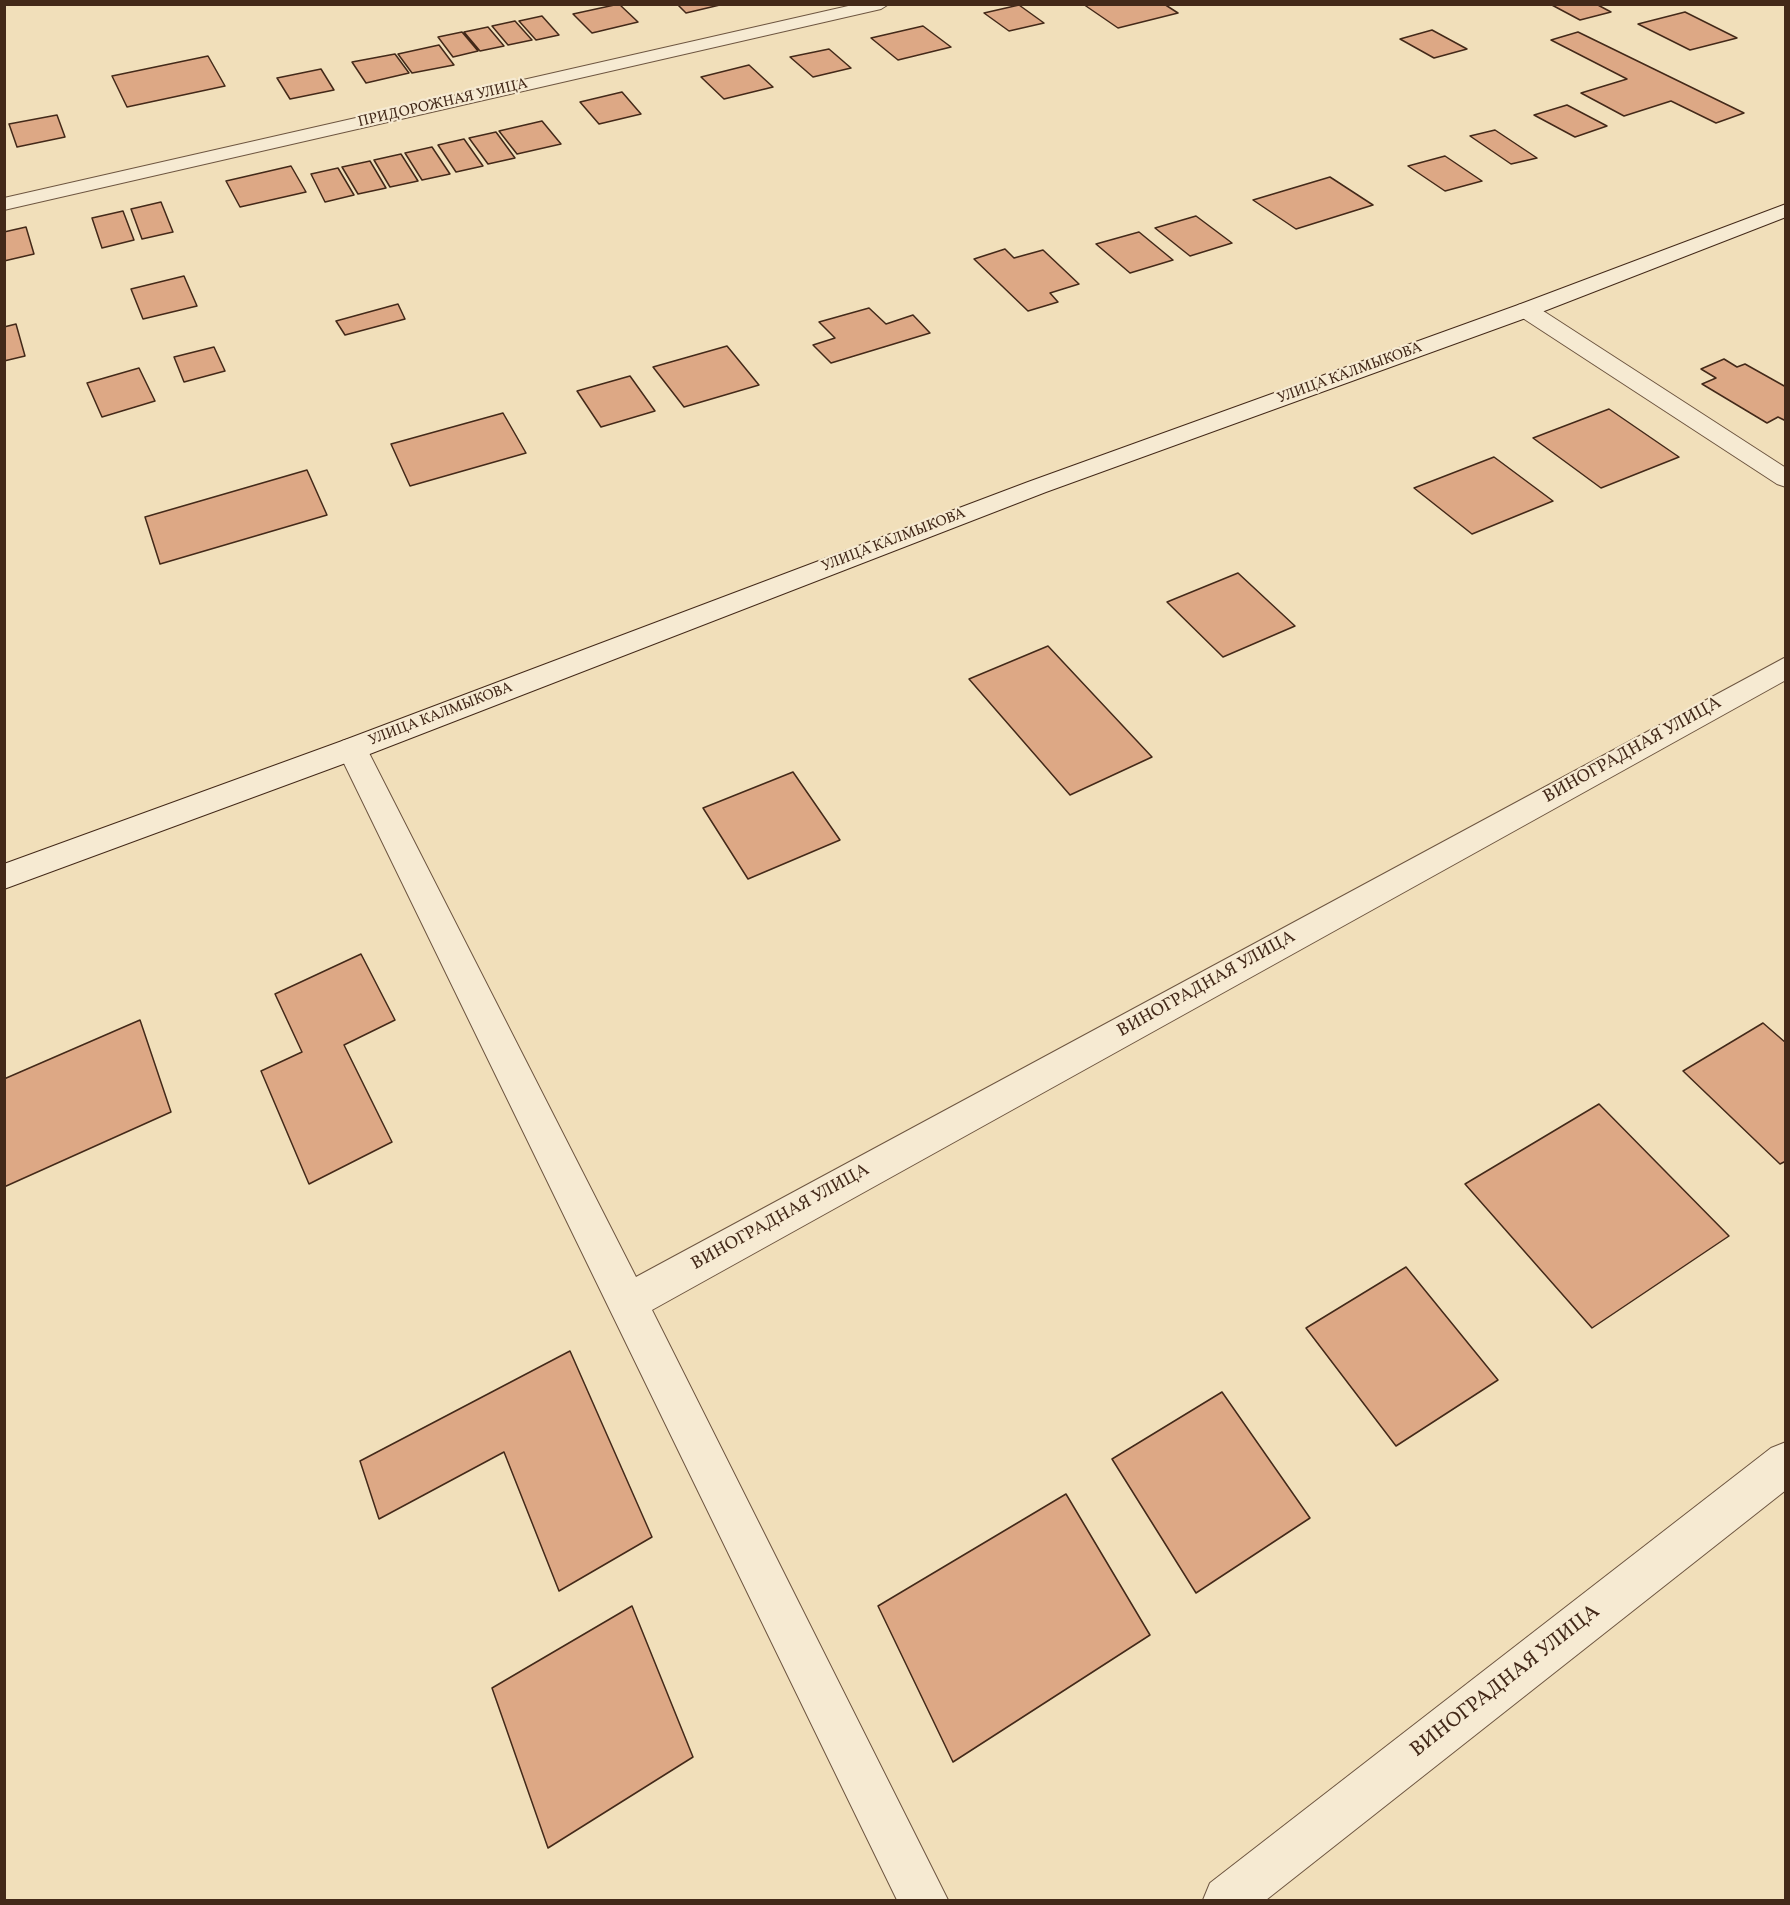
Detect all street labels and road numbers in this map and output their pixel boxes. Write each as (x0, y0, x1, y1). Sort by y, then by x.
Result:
street label: ПРИДОРОЖНАЯ УЛИЦА (356, 76, 530, 132)
street label: УЛИЦА КАЛМЫКОВА (1275, 339, 1425, 409)
street label: УЛИЦА КАЛМЫКОВА (820, 505, 968, 577)
street label: УЛИЦА КАЛМЫКОВА (367, 679, 515, 751)
street label: ВИНОГРАДНАЯ УЛИЦА (1540, 693, 1726, 809)
street label: ВИНОГРАДНАЯ УЛИЦА (1114, 927, 1300, 1043)
street label: ВИНОГРАДНАЯ УЛИЦА (688, 1160, 874, 1276)
street label: ВИНОГРАДНАЯ УЛИЦА (1406, 1600, 1606, 1764)

